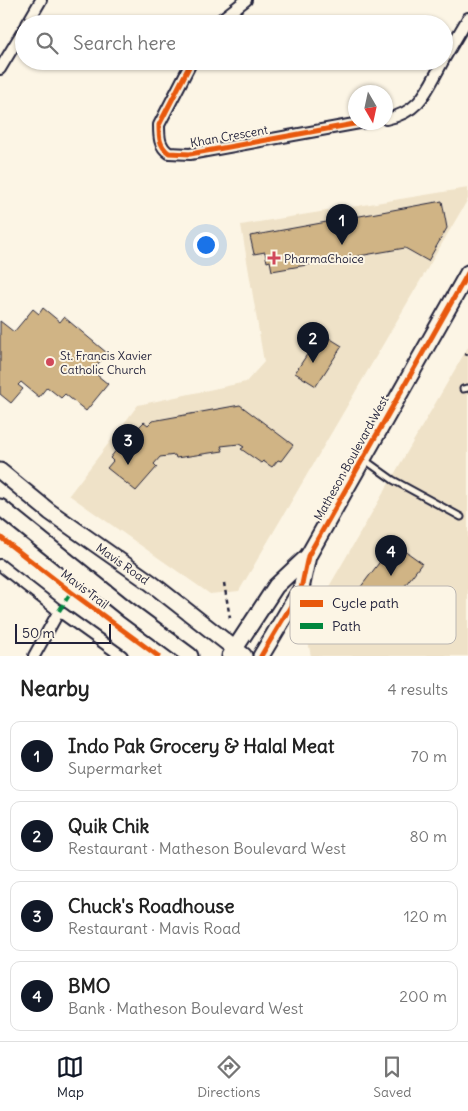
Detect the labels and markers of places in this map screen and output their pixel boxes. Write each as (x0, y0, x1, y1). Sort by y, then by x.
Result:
pin: 1 (326, 204, 358, 245)
place label: PharmaChoice (284, 251, 364, 266)
marker: PharmaChoice (268, 252, 280, 264)
pin: 2 (297, 322, 329, 363)
place label: St. Francis Xavier Catholic Church (60, 348, 152, 377)
marker: St. Francis Xavier Catholic Church (44, 356, 56, 368)
pin: 3 (112, 424, 144, 465)
pin: 4 (375, 535, 407, 576)

